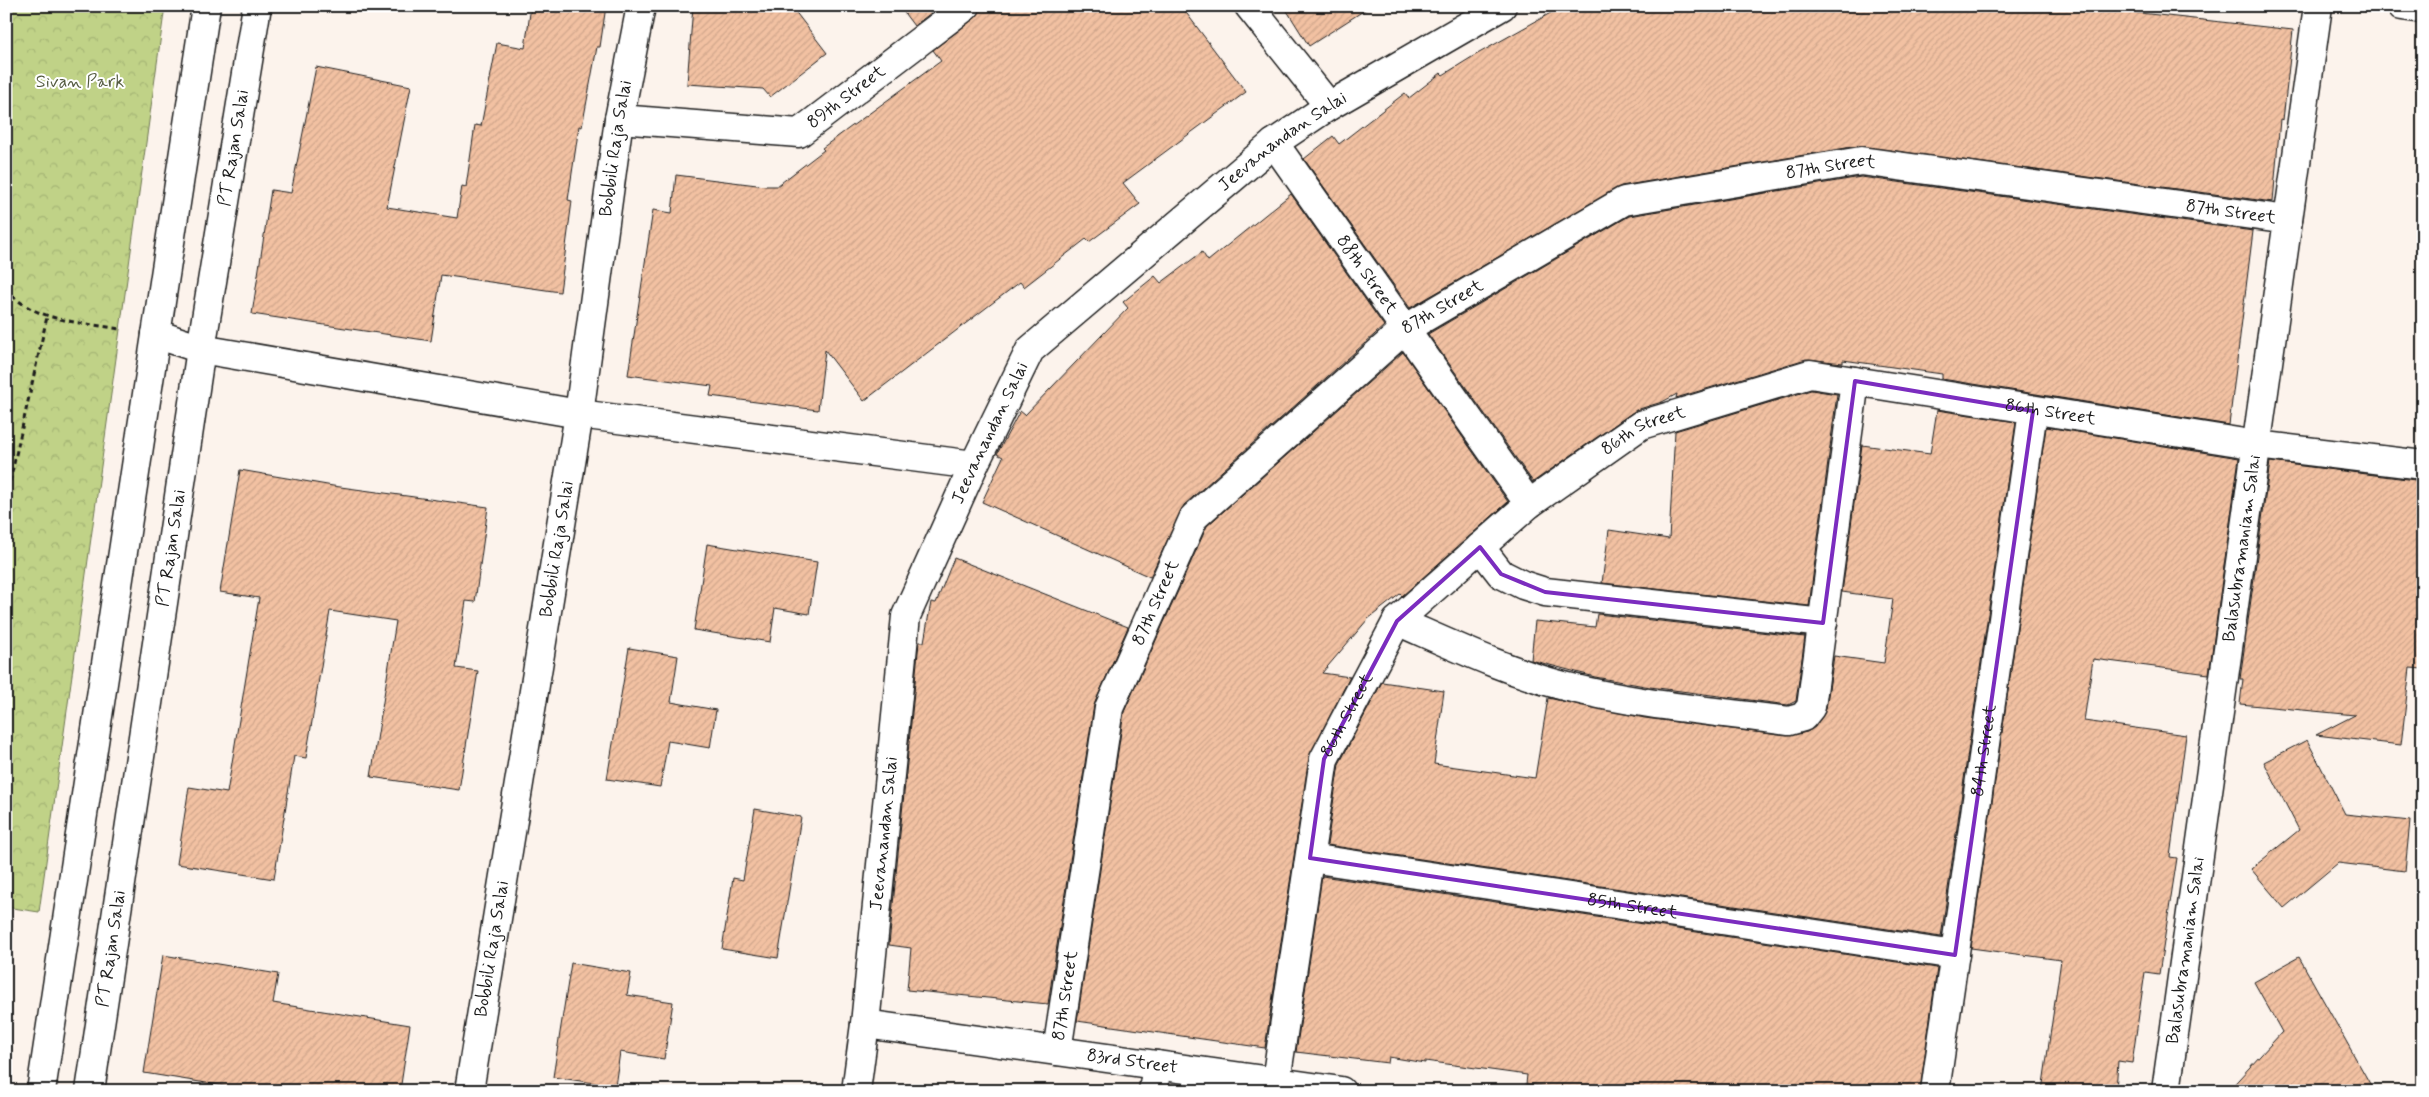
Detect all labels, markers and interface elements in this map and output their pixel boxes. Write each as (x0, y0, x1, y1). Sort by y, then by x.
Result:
street label: 89th Street (802, 59, 891, 135)
park label: Sivan Park (36, 70, 124, 94)
street label: Bobbili Raja Salai (594, 78, 638, 218)
street label: Jeevanandan Salai (1213, 86, 1351, 197)
street label: PT Rajan Salai (212, 88, 255, 208)
street label: 87th Street (1784, 149, 1878, 185)
street label: 87th Street (2184, 194, 2278, 230)
street label: 88th Street (1331, 230, 1403, 319)
street label: 87th Street (1397, 274, 1488, 340)
street label: Jeevanandan Salai (946, 358, 1034, 508)
street label: 86th Street (2003, 393, 2098, 431)
street label: 86th Street (1596, 400, 1689, 461)
street label: Balasubramaniam Salai (2217, 453, 2267, 643)
street label: Bobbili Raja Salai (534, 479, 580, 619)
street label: PT Rajan Salai (151, 488, 192, 608)
street label: 87th Street (1126, 556, 1185, 649)
street label: 86th Street (1315, 669, 1379, 761)
street label: 84th Street (1966, 703, 2003, 798)
street label: Jeevanandan Salai (864, 755, 904, 912)
street label: Balasubramaniam Salai (2161, 855, 2211, 1045)
street label: Bobbili Raja Salai (469, 879, 515, 1019)
street label: PT Rajan Salai (91, 888, 132, 1009)
street label: 85th Street (1585, 888, 1680, 925)
street label: 87th Street (1047, 949, 1084, 1042)
street label: 83rd Street (1085, 1043, 1179, 1080)

